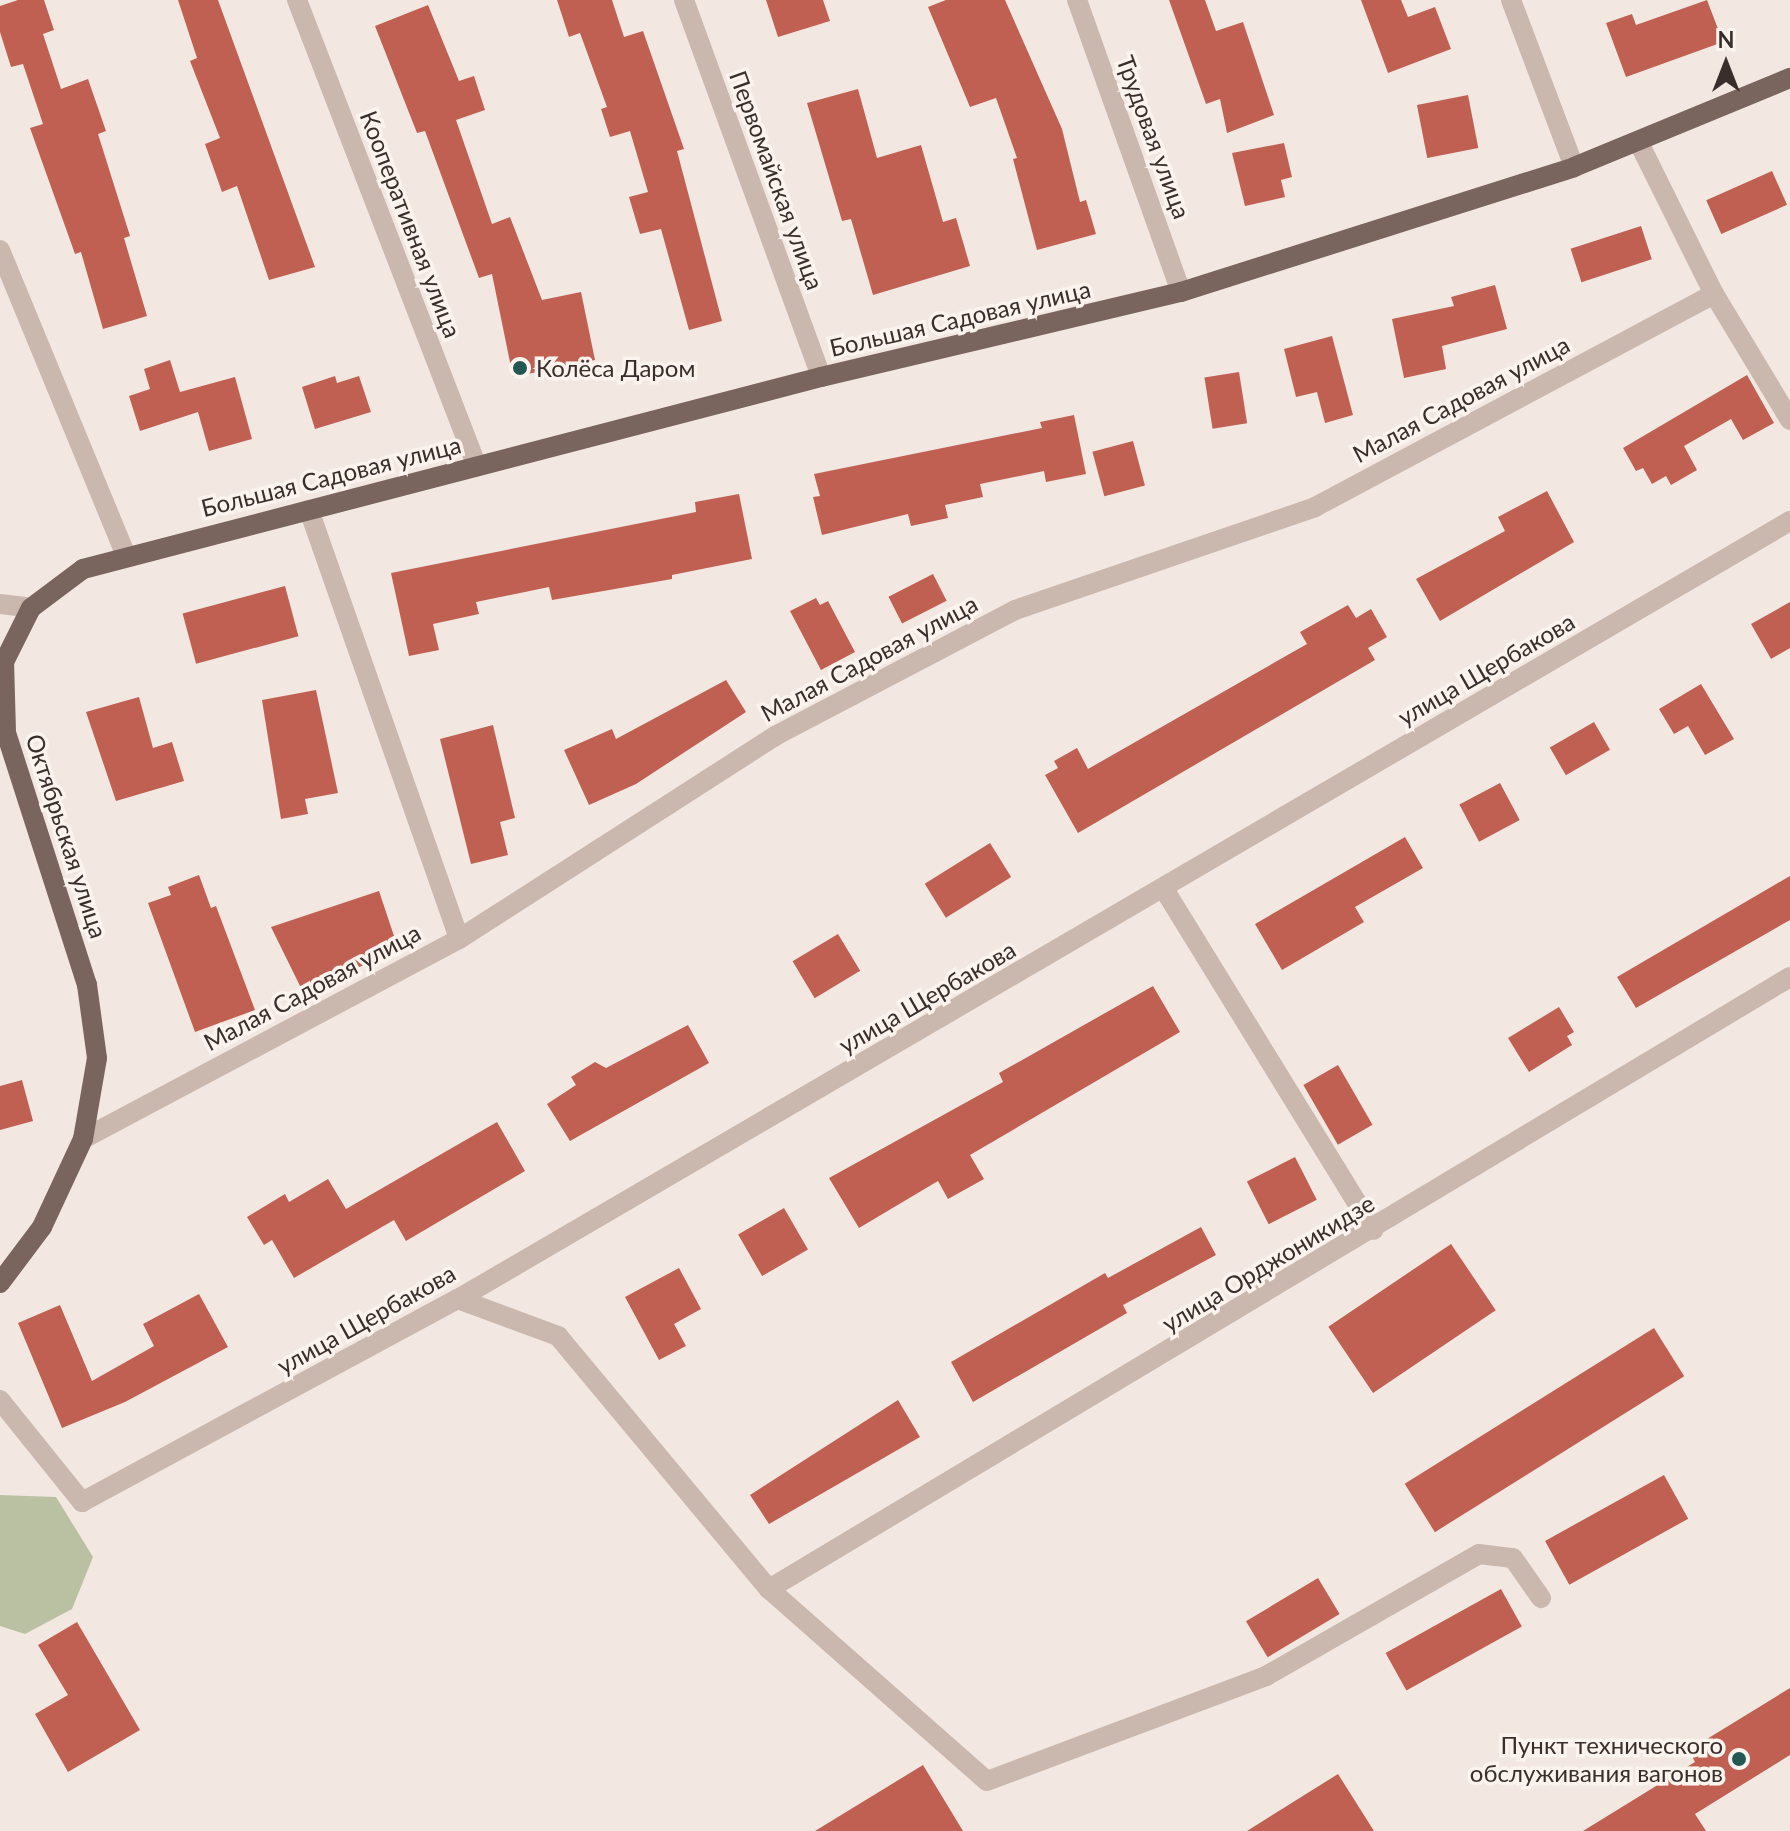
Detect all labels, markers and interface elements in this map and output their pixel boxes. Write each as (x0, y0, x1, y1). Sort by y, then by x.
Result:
north arrow (1686, 24, 1766, 104)
text: N (1718, 26, 1734, 53)
street label: Трудовая улица (1111, 51, 1197, 223)
street label: Первомайская улица (724, 67, 830, 293)
street label: Кооперативная улица (354, 107, 468, 341)
street label: Большая Садовая улица (827, 274, 1093, 362)
street label: Малая Садовая улица (1348, 330, 1574, 468)
place label: Колёса Даром (536, 354, 695, 382)
marker: Колёса Даром (511, 359, 529, 377)
street label: Большая Садовая улица (198, 430, 464, 522)
street label: Малая Садовая улица (756, 589, 982, 727)
street label: улица Щербакова (1392, 607, 1580, 731)
street label: Октябрьская улица (20, 730, 114, 942)
street label: Малая Садовая улица (199, 918, 425, 1056)
street label: улица Щербакова (833, 935, 1021, 1059)
street label: улица Орджоникидзе (1157, 1188, 1379, 1338)
street label: улица Щербакова (272, 1258, 460, 1380)
place label: Пункт технического обслуживания вагонов (1470, 1731, 1723, 1787)
marker: Пункт технического обслуживания вагонов (1730, 1750, 1748, 1768)

